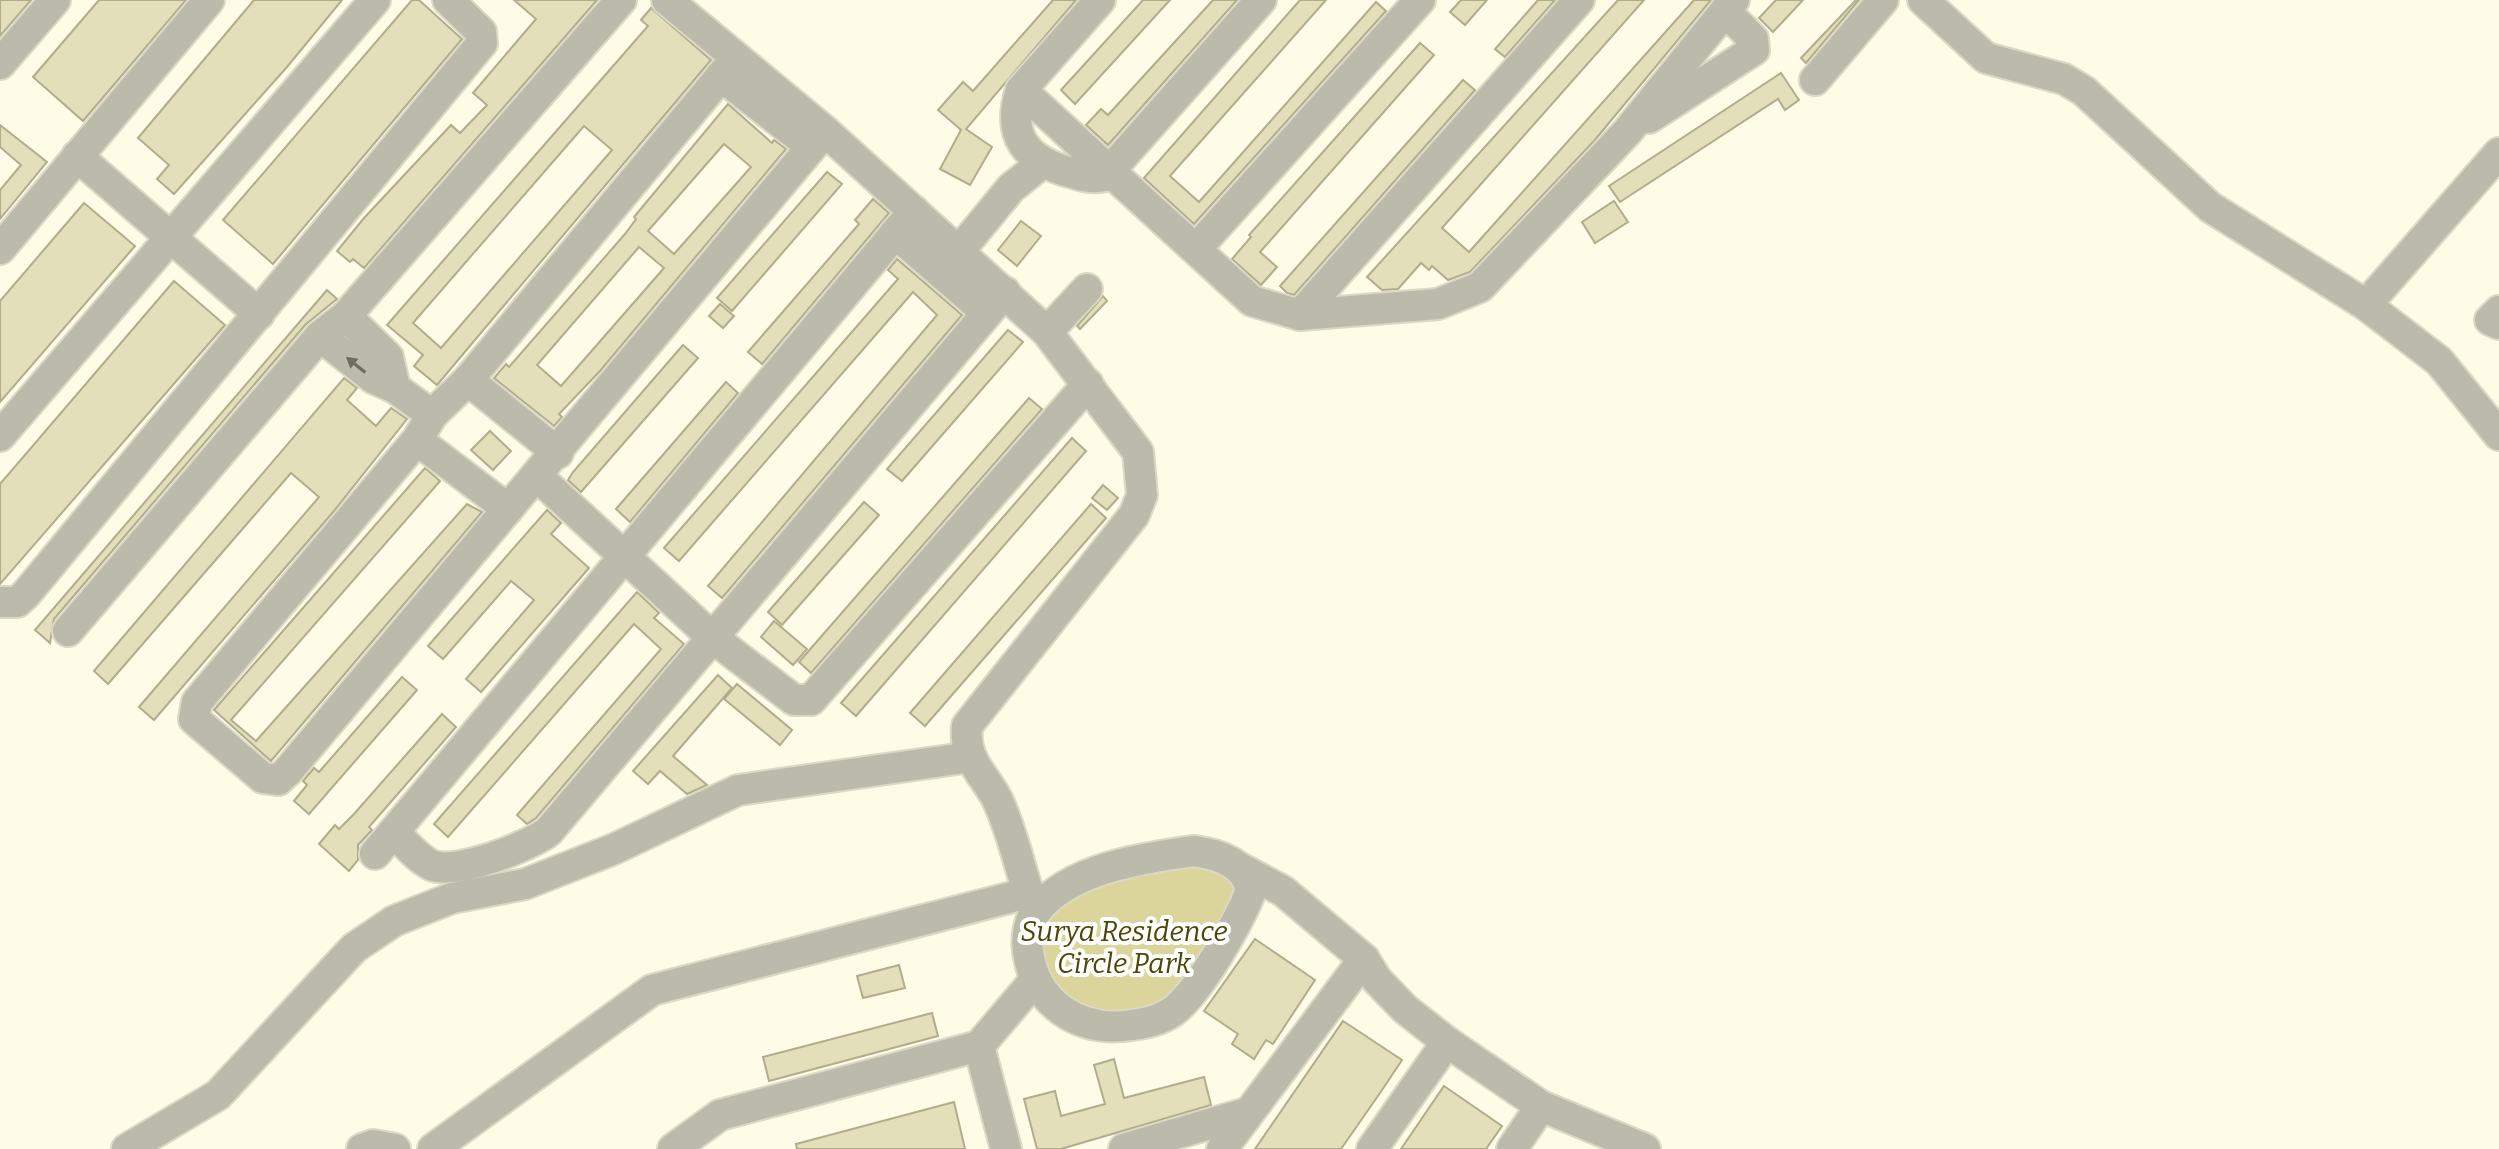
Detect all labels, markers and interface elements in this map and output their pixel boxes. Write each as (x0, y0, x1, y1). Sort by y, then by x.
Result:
one-way arrow (346, 357, 366, 373)
park label: Surya Residence Circle Park (1020, 915, 1228, 980)

